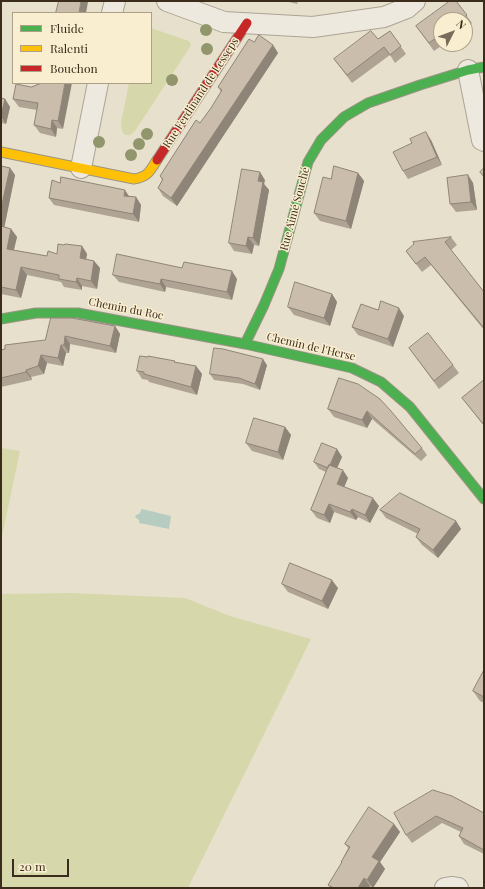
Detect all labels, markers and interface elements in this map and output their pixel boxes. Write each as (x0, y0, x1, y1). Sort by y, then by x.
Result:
legend (12, 12, 152, 84)
north arrow (433, 12, 473, 52)
text: N (453, 16, 470, 32)
text: Fluide (50, 20, 84, 36)
street label: Rue Ferdinand de Lesseps (160, 35, 242, 151)
text: Ralenti (50, 40, 88, 56)
text: Bouchon (50, 60, 98, 76)
street label: Rue Aimé Souché (278, 166, 312, 252)
street label: Chemin du Roc (87, 295, 165, 323)
street label: Chemin de l'Herse (265, 330, 357, 364)
scale bar (14, 851, 71, 877)
text: 20 m (19, 858, 46, 874)

